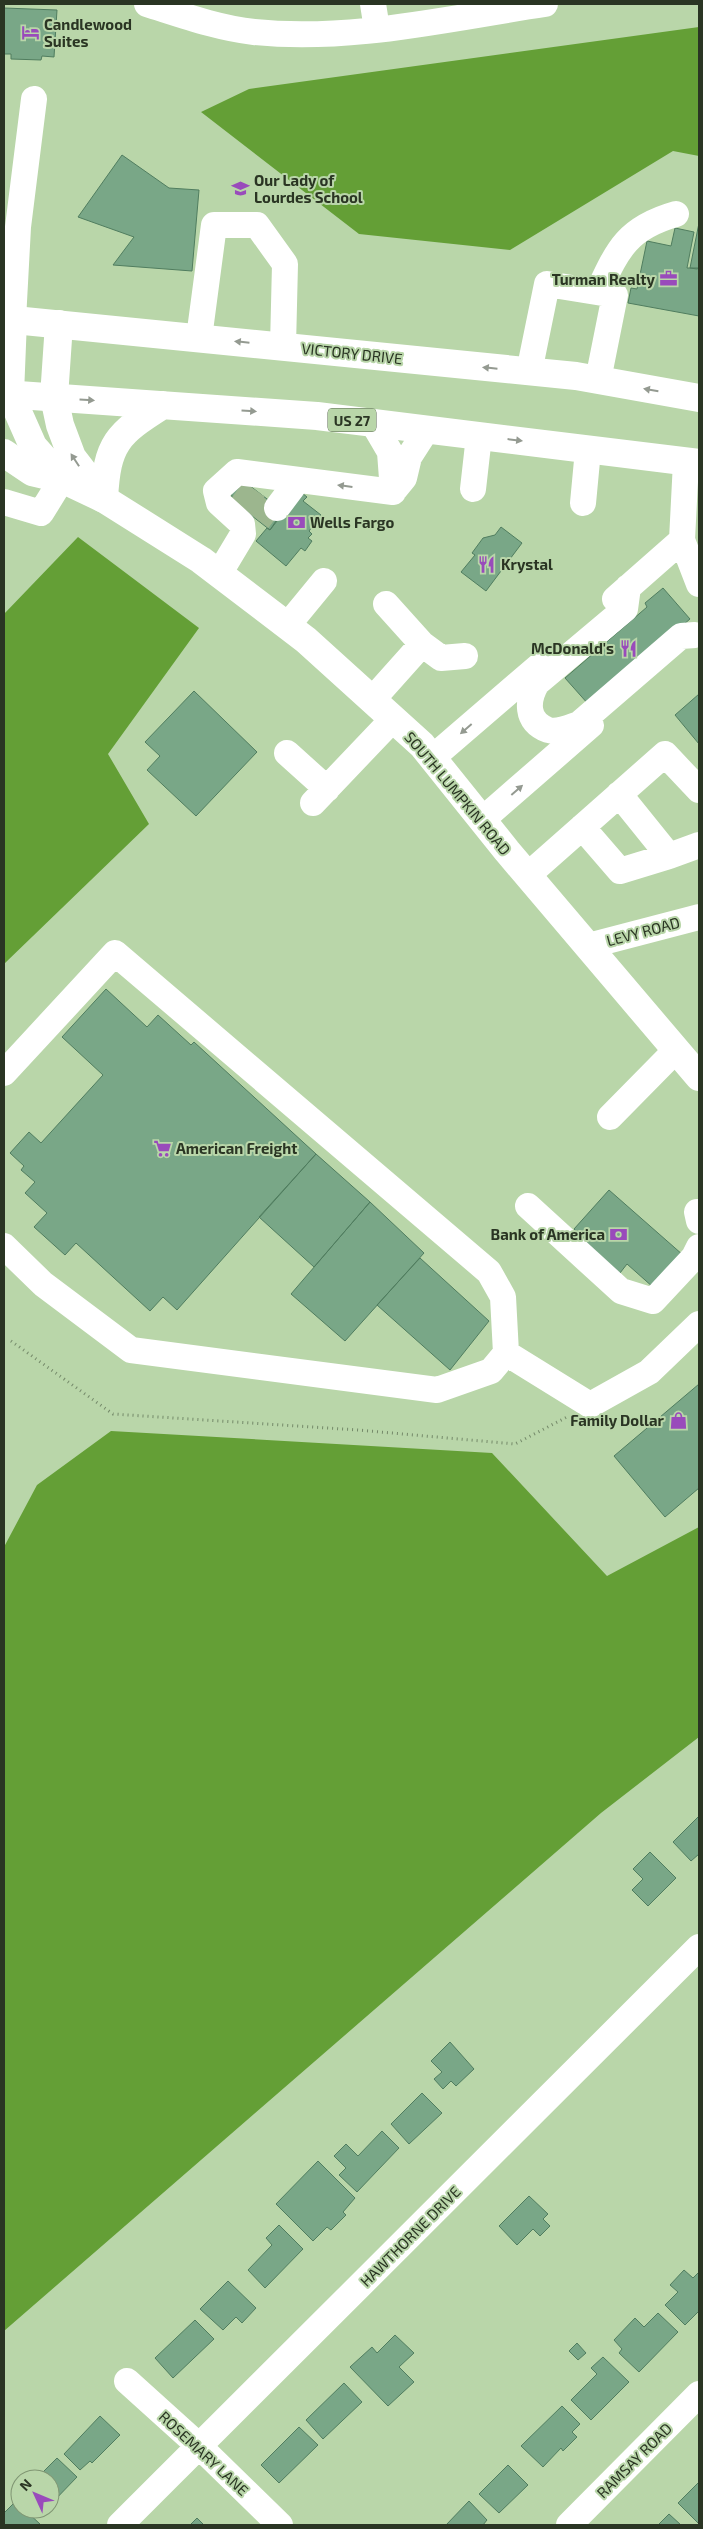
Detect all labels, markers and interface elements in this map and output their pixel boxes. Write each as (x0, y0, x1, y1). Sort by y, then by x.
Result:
place label: Candlewood Suites (44, 15, 132, 50)
hotel icon: Candlewood Suites (20, 23, 40, 43)
place label: Our Lady of Lourdes School (254, 171, 363, 206)
school or university icon: Our Lady of Lourdes School (230, 179, 250, 199)
office icon: Turman Realty (659, 269, 679, 289)
place label: Turman Realty (552, 270, 656, 289)
one-way arrow (233, 338, 249, 346)
street label: VICTORY DRIVE (301, 339, 403, 367)
one-way arrow (482, 363, 498, 371)
one-way arrow (643, 385, 659, 393)
one-way arrow (80, 396, 96, 404)
one-way arrow (242, 407, 258, 415)
road number: US 27 (328, 408, 376, 432)
one-way arrow (508, 437, 524, 445)
one-way arrow (70, 454, 80, 467)
one-way arrow (337, 481, 353, 489)
bank icon: Wells Fargo (286, 512, 306, 532)
place label: Wells Fargo (310, 513, 395, 531)
restaurant icon: Krystal (477, 554, 497, 574)
place label: Krystal (501, 555, 553, 574)
restaurant icon: McDonald's (618, 638, 638, 658)
place label: McDonald's (531, 639, 614, 657)
one-way arrow (460, 723, 472, 735)
street label: SOUTH LUMPKIN ROAD (401, 728, 515, 858)
one-way arrow (511, 785, 523, 796)
street label: LEVY ROAD (604, 913, 682, 949)
supermarket icon: American Freight (152, 1138, 172, 1158)
place label: American Freight (176, 1139, 297, 1157)
bank icon: Bank of America (609, 1224, 629, 1244)
place label: Bank of America (491, 1225, 605, 1243)
shop icon: Family Dollar (668, 1410, 688, 1430)
place label: Family Dollar (570, 1411, 665, 1430)
street label: HAWTHORNE DRIVE (356, 2182, 464, 2290)
street label: ROSEMARY LANE (156, 2407, 252, 2499)
street label: RAMSAY ROAD (593, 2419, 675, 2501)
north arrow (10, 2469, 60, 2519)
text: N (16, 2475, 35, 2494)

